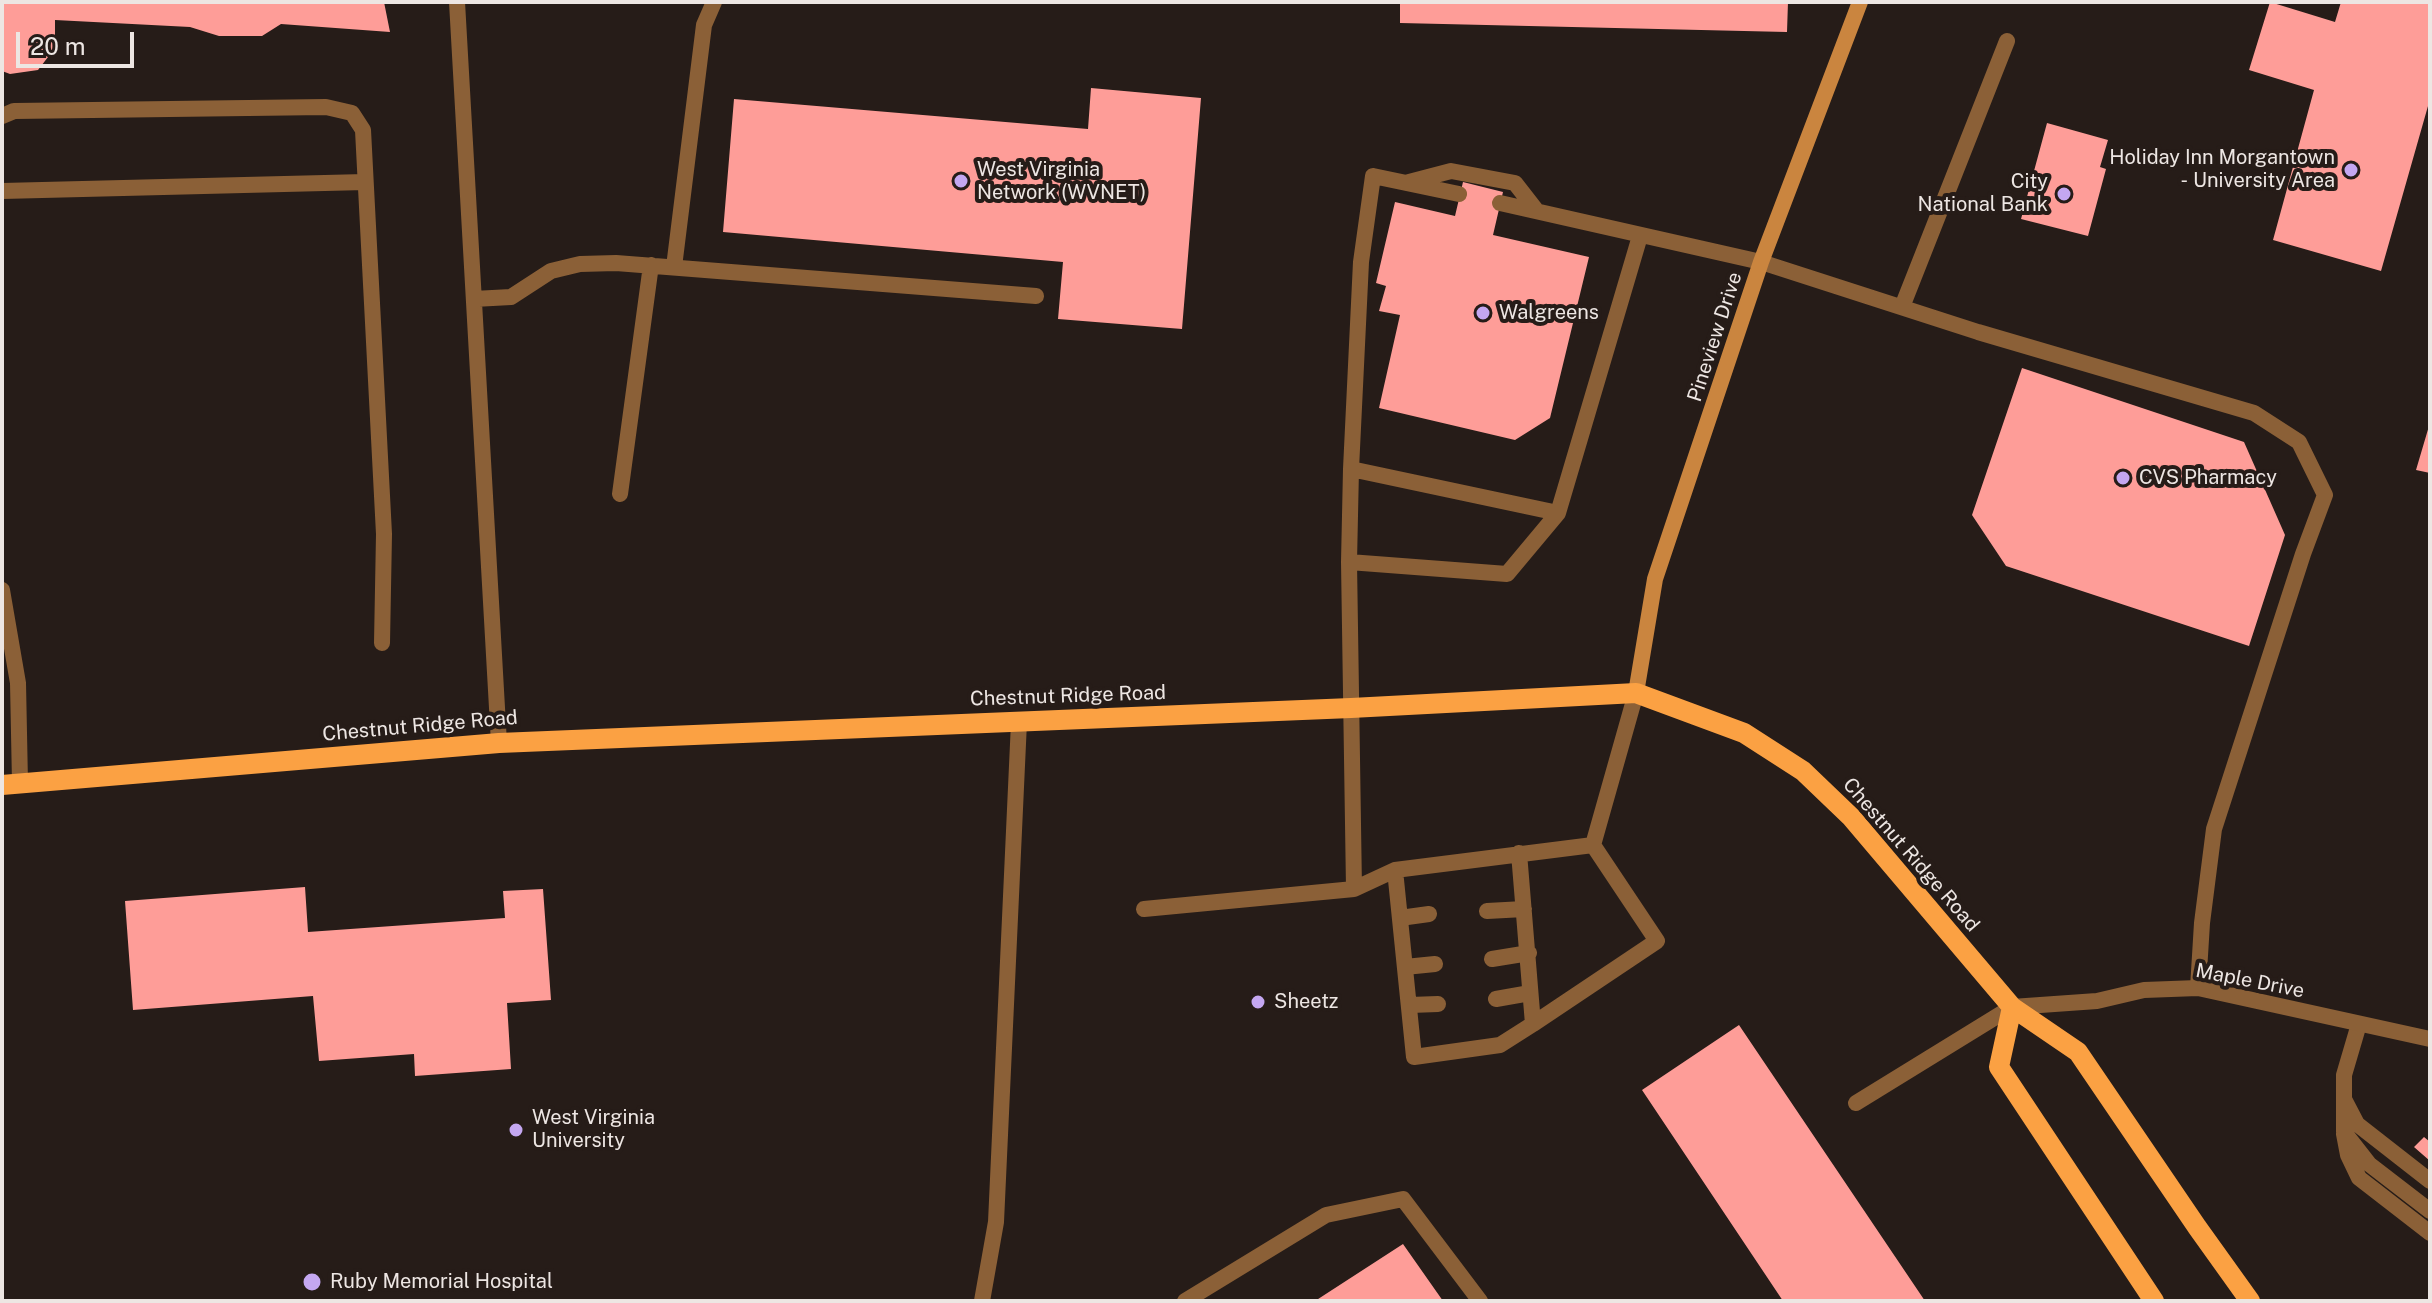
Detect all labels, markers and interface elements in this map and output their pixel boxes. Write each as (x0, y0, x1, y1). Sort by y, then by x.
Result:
scale bar (20, 16, 138, 66)
text: 20 m (30, 32, 86, 60)
place label: Holiday Inn Morgantown - University Area (2109, 146, 2335, 193)
place label: West Virginia Network (WVNET) (977, 158, 1146, 205)
marker: Holiday Inn Morgantown - University Area (2342, 161, 2360, 179)
place label: City National Bank (1918, 170, 2048, 217)
marker: West Virginia Network (WVNET) (952, 172, 970, 190)
marker: City National Bank (2055, 185, 2073, 203)
street label: Pineview Drive (1683, 269, 1747, 405)
place label: Walgreens (1499, 301, 1599, 325)
marker: Walgreens (1474, 304, 1492, 322)
place label: CVS Pharmacy (2139, 466, 2277, 490)
marker: CVS Pharmacy (2114, 469, 2132, 487)
street label: Chestnut Ridge Road (970, 681, 1166, 711)
street label: Chestnut Ridge Road (321, 706, 519, 746)
street label: Chestnut Ridge Road (1838, 773, 1984, 937)
street label: Maple Drive (2194, 959, 2306, 1003)
place label: Sheetz (1274, 990, 1338, 1014)
marker: Sheetz (1249, 993, 1267, 1011)
place label: West Virginia University (532, 1106, 655, 1153)
marker: West Virginia University (507, 1121, 525, 1139)
place label: Ruby Memorial Hospital (330, 1270, 553, 1294)
marker: Ruby Memorial Hospital (301, 1271, 323, 1293)

